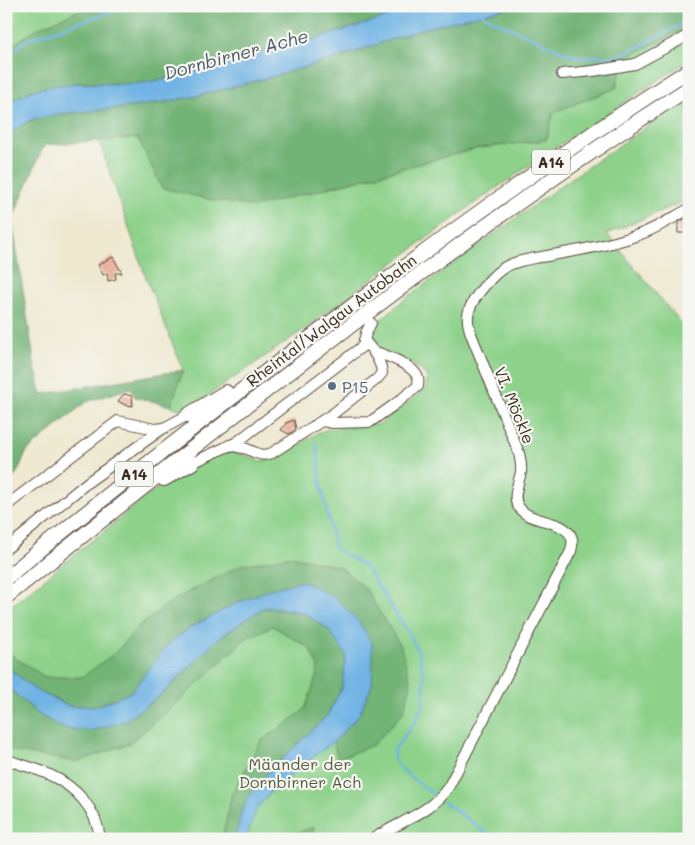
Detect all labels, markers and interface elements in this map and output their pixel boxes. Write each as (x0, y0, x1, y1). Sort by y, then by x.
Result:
water label: Dornbirner Ache (161, 23, 311, 85)
road number: A14 (532, 150, 570, 174)
street label: Rheintal/Walgau Autobahn (242, 249, 420, 391)
street label: VI. Möckle (490, 363, 540, 447)
place label: P15 (342, 376, 368, 397)
marker: P15 (326, 380, 338, 392)
road number: A14 (115, 462, 153, 486)
park label: Mäander der Dornbirner Ach (239, 753, 361, 792)

